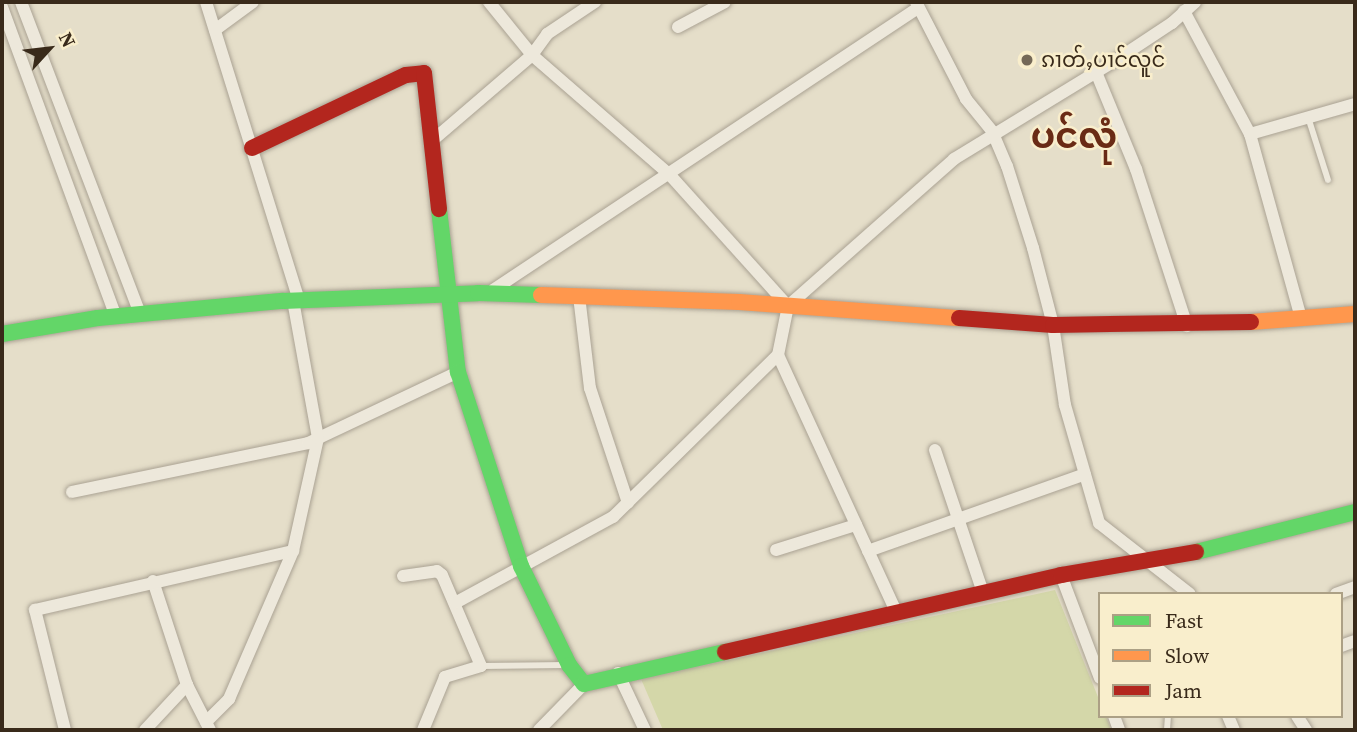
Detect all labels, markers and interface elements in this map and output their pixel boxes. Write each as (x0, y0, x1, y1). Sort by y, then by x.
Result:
north arrow (14, 14, 84, 84)
text: N (53, 27, 82, 52)
place label: ၵၢတ်ႇပၢင်လူင် (1041, 47, 1165, 73)
marker: ၵၢတ်ႇပၢင်လူင် (1019, 52, 1035, 68)
district label: ပင်လုံ (1031, 115, 1117, 157)
legend (1098, 592, 1343, 718)
text: Fast (1165, 606, 1203, 635)
text: Slow (1165, 641, 1209, 670)
text: Jam (1165, 676, 1202, 705)

